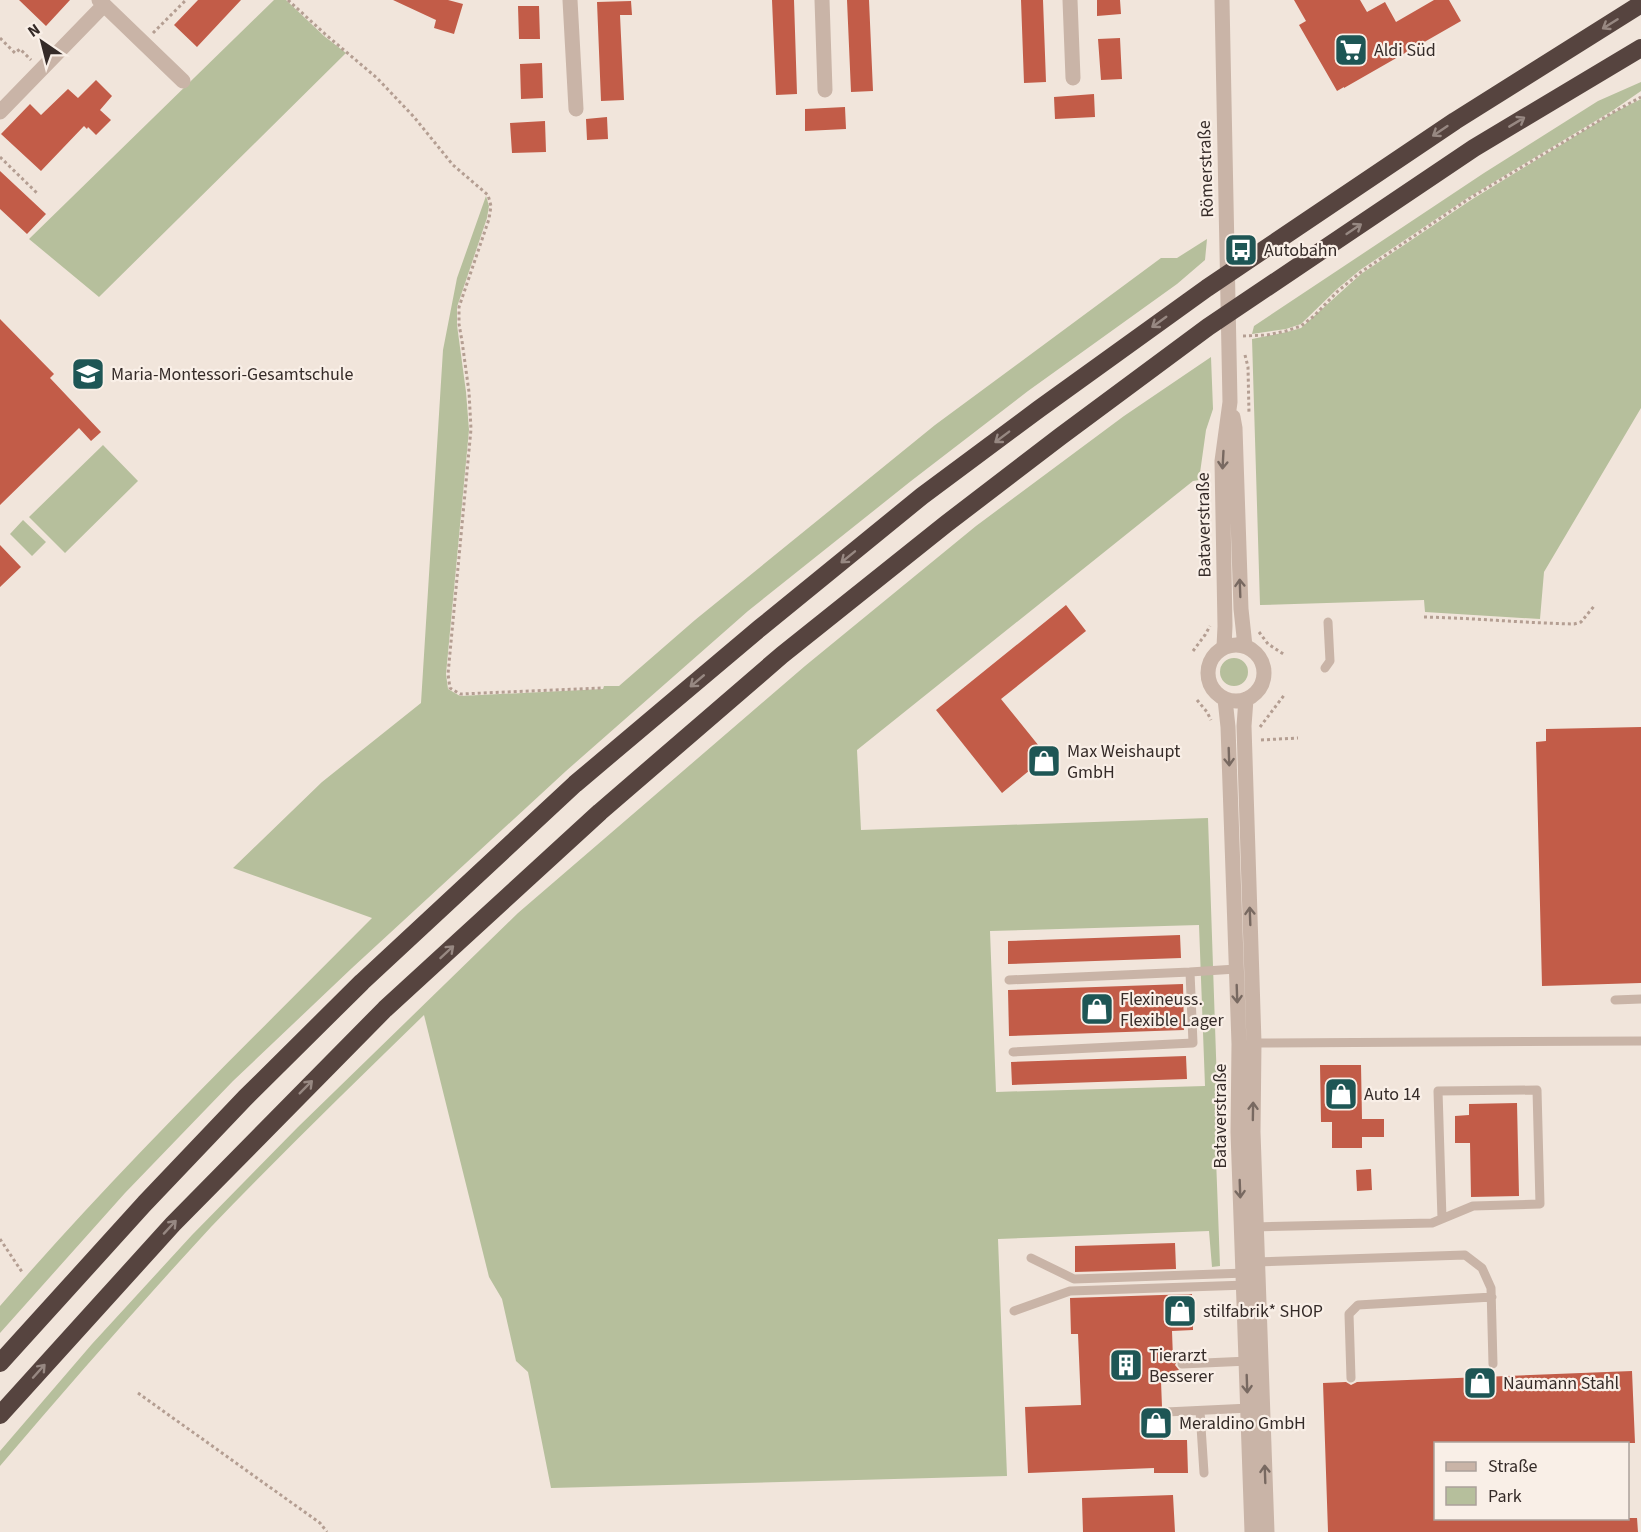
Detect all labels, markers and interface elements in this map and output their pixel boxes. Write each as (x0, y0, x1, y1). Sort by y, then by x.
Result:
north arrow (12, 12, 72, 72)
text: N (23, 18, 45, 43)
one-way arrow (1602, 18, 1619, 30)
supermarket icon: Aldi Süd (1333, 32, 1369, 68)
place label: Aldi Süd (1374, 38, 1436, 63)
one-way arrow (1508, 116, 1525, 128)
street label: Römerstraße (1192, 120, 1220, 218)
one-way arrow (1432, 125, 1449, 137)
one-way arrow (1345, 222, 1362, 235)
bus stop icon: Autobahn (1223, 232, 1259, 268)
place label: Autobahn (1264, 238, 1337, 263)
one-way arrow (1152, 316, 1168, 328)
school or university icon: Maria-Montessori-Gesamtschule (70, 356, 106, 392)
place label: Maria-Montessori-Gesamtschule (111, 362, 353, 387)
one-way arrow (994, 430, 1010, 443)
one-way arrow (1217, 450, 1228, 470)
street label: Bataverstraße (1191, 472, 1217, 578)
one-way arrow (840, 550, 856, 563)
one-way arrow (1234, 578, 1246, 598)
one-way arrow (690, 674, 705, 688)
place label: Max Weishaupt GmbH (1067, 739, 1180, 785)
shop icon: Max Weishaupt GmbH (1026, 743, 1062, 779)
one-way arrow (1223, 747, 1234, 767)
one-way arrow (1244, 906, 1255, 926)
one-way arrow (439, 945, 454, 959)
one-way arrow (1232, 984, 1243, 1004)
place label: Flexineuss. Flexible Lager (1120, 987, 1224, 1033)
shop icon: Flexineuss. Flexible Lager (1079, 991, 1115, 1027)
street label: Bataverstraße (1208, 1063, 1233, 1169)
shop icon: Auto 14 (1323, 1076, 1359, 1112)
one-way arrow (299, 1080, 314, 1095)
place label: Auto 14 (1364, 1082, 1421, 1107)
one-way arrow (1247, 1101, 1259, 1121)
one-way arrow (1234, 1179, 1246, 1199)
one-way arrow (163, 1220, 177, 1235)
shop icon: stilfabrik* SHOP (1162, 1293, 1198, 1329)
place label: stilfabrik* SHOP (1203, 1299, 1323, 1324)
place label: Tierarzt Besserer (1149, 1343, 1215, 1389)
building icon: Tierarzt Besserer (1108, 1347, 1144, 1383)
one-way arrow (32, 1364, 46, 1379)
shop icon: Naumann Stahl (1462, 1365, 1498, 1401)
place label: Naumann Stahl (1503, 1371, 1619, 1396)
one-way arrow (1241, 1373, 1253, 1393)
shop icon: Meraldino GmbH (1138, 1405, 1174, 1441)
place label: Meraldino GmbH (1179, 1411, 1306, 1436)
legend (1434, 1442, 1629, 1520)
text: Straße (1488, 1454, 1538, 1479)
one-way arrow (1259, 1464, 1270, 1484)
text: Park (1488, 1484, 1522, 1509)

